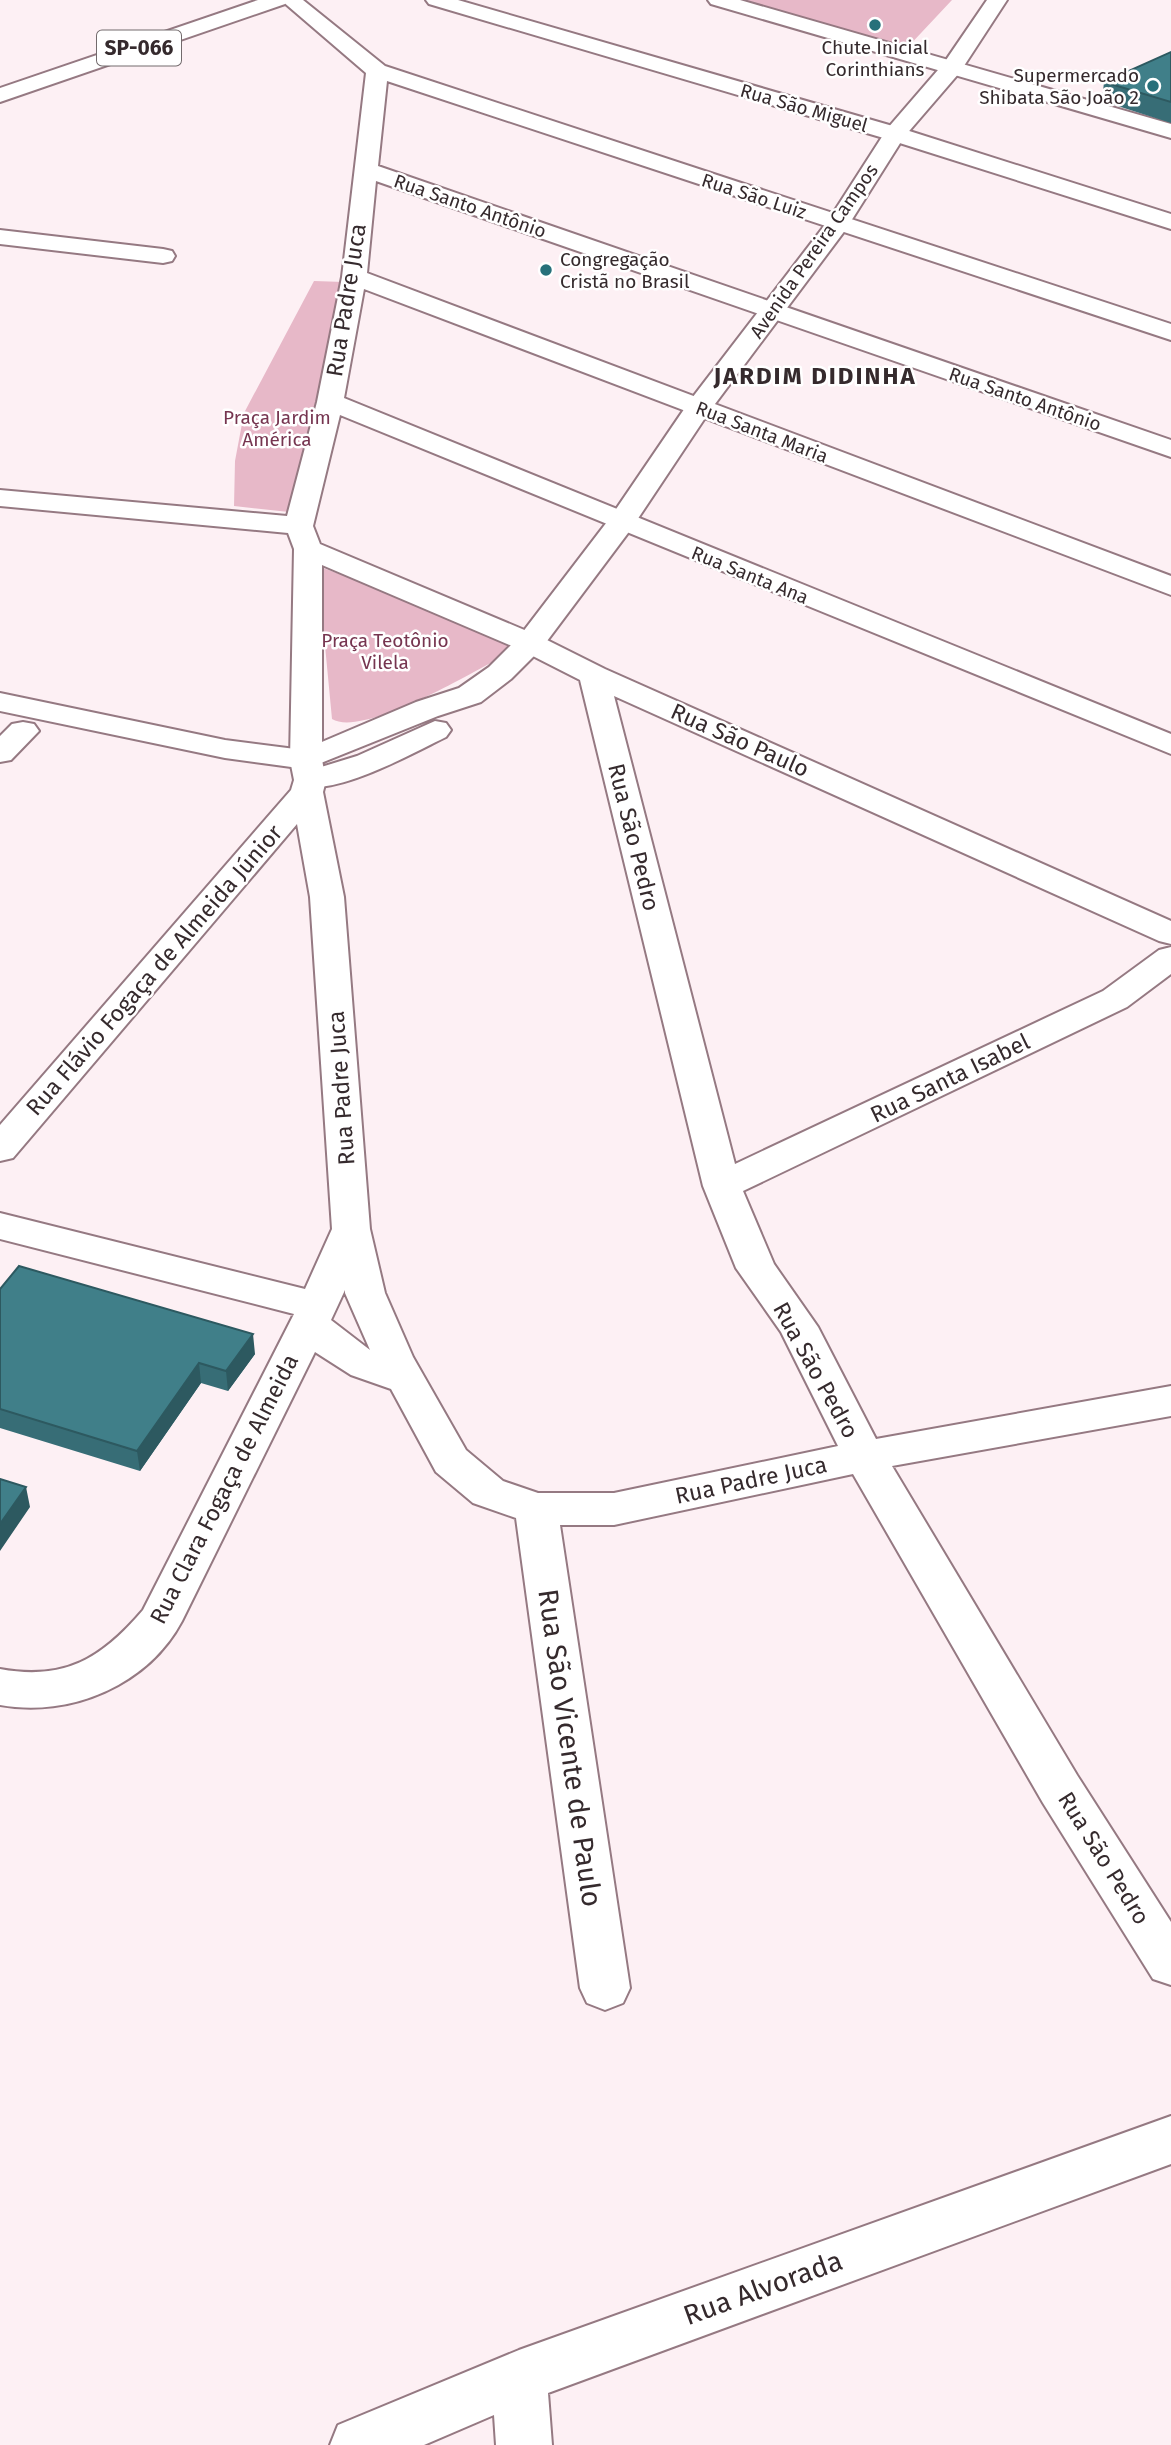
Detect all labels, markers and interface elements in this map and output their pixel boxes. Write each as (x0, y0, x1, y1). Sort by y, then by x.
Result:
marker: Chute Inicial Corinthians (867, 17, 883, 33)
road number: SP-066 (97, 30, 181, 66)
place label: Chute Inicial Corinthians (822, 36, 929, 81)
place label: Supermercado Shibata São João 2 (979, 64, 1139, 109)
marker: Supermercado Shibata São João 2 (1145, 78, 1161, 94)
street label: Rua São Miguel (738, 79, 871, 137)
street label: Avenida Pereira Campos (745, 159, 883, 343)
street label: Rua São Luiz (699, 168, 809, 224)
street label: Rua Santo Antônio (391, 169, 549, 243)
street label: Rua Padre Juca (320, 221, 372, 379)
place label: Congregação Cristã no Brasil (560, 248, 690, 293)
marker: Congregação Cristã no Brasil (538, 262, 554, 278)
district label: JARDIM DIDINHA (712, 362, 917, 390)
street label: Rua Santo Antônio (946, 362, 1104, 436)
street label: Rua Santa Maria (693, 396, 831, 468)
park label: Praça Jardim América (223, 406, 331, 451)
street label: Rua Santa Ana (688, 541, 812, 609)
park label: Praça Teotônio Vilela (321, 629, 449, 674)
street label: Rua São Paulo (666, 697, 814, 783)
street label: Rua São Pedro (602, 760, 666, 914)
street label: Rua Flávio Fogaça de Almeida Júnior (20, 819, 288, 1121)
street label: Rua Padre Juca (322, 1010, 360, 1166)
street label: Rua Santa Isabel (866, 1027, 1035, 1129)
street label: Rua São Pedro (767, 1297, 865, 1443)
street label: Rua Clara Fogaça de Almeida (144, 1349, 304, 1629)
street label: Rua Padre Juca (672, 1450, 830, 1510)
street label: Rua São Vicente de Paulo (531, 1587, 609, 1909)
street label: Rua São Pedro (1052, 1787, 1156, 1929)
street label: Rua Alvorada (679, 2244, 847, 2332)

